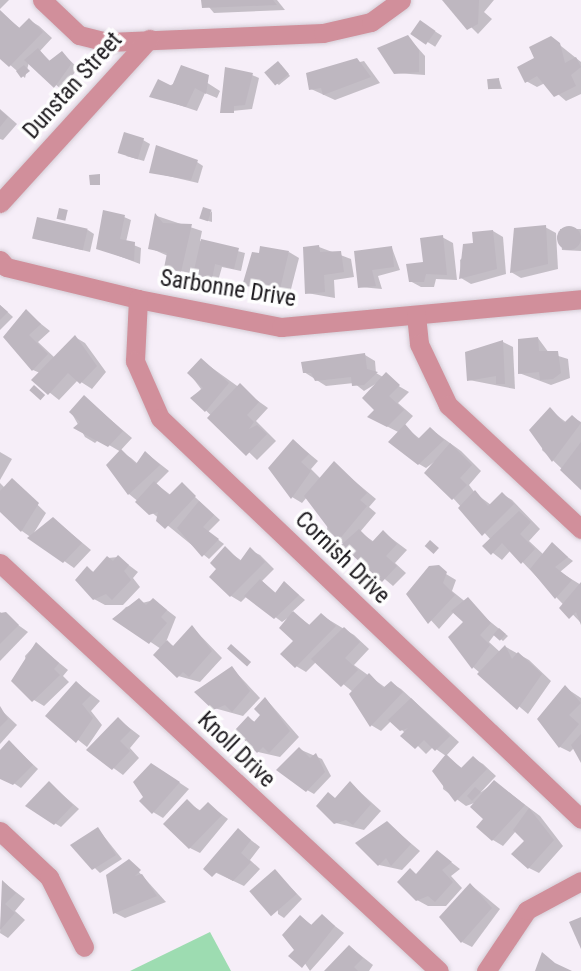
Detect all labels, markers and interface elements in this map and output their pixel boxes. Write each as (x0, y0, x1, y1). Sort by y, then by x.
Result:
street label: Dunstan Street (18, 27, 128, 145)
street label: Sarbonne Drive (158, 265, 298, 313)
street label: Cornish Drive (289, 506, 395, 610)
street label: Knoll Drive (192, 706, 280, 794)

